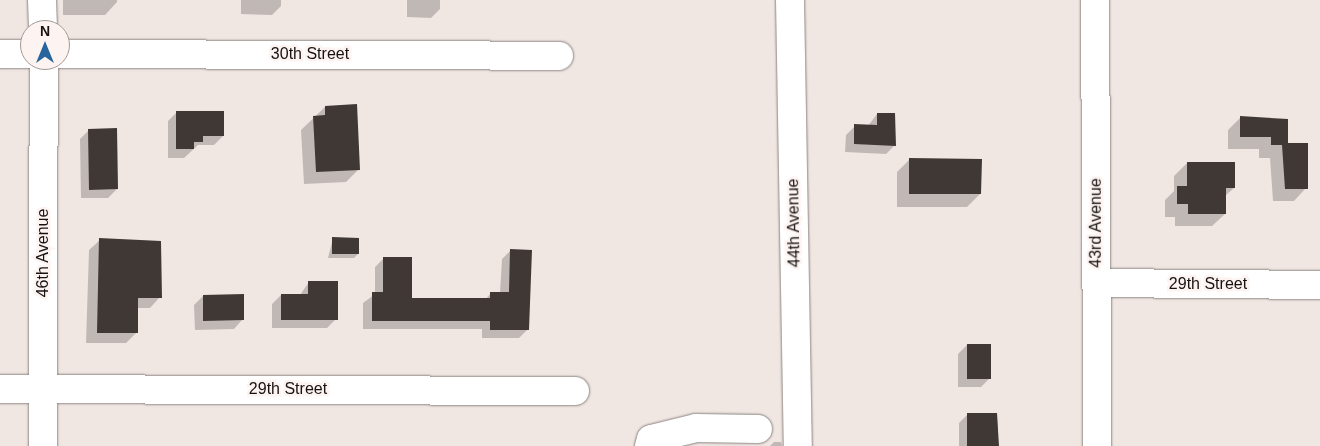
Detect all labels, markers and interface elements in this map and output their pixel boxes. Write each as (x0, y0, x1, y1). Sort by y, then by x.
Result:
north arrow (20, 20, 70, 70)
text: N (40, 23, 50, 39)
street label: 30th Street (271, 44, 349, 64)
street label: 44th Avenue (784, 178, 804, 268)
street label: 43rd Avenue (1086, 178, 1106, 268)
street label: 46th Avenue (33, 208, 53, 298)
street label: 29th Street (1169, 274, 1247, 294)
street label: 29th Street (249, 379, 327, 399)

